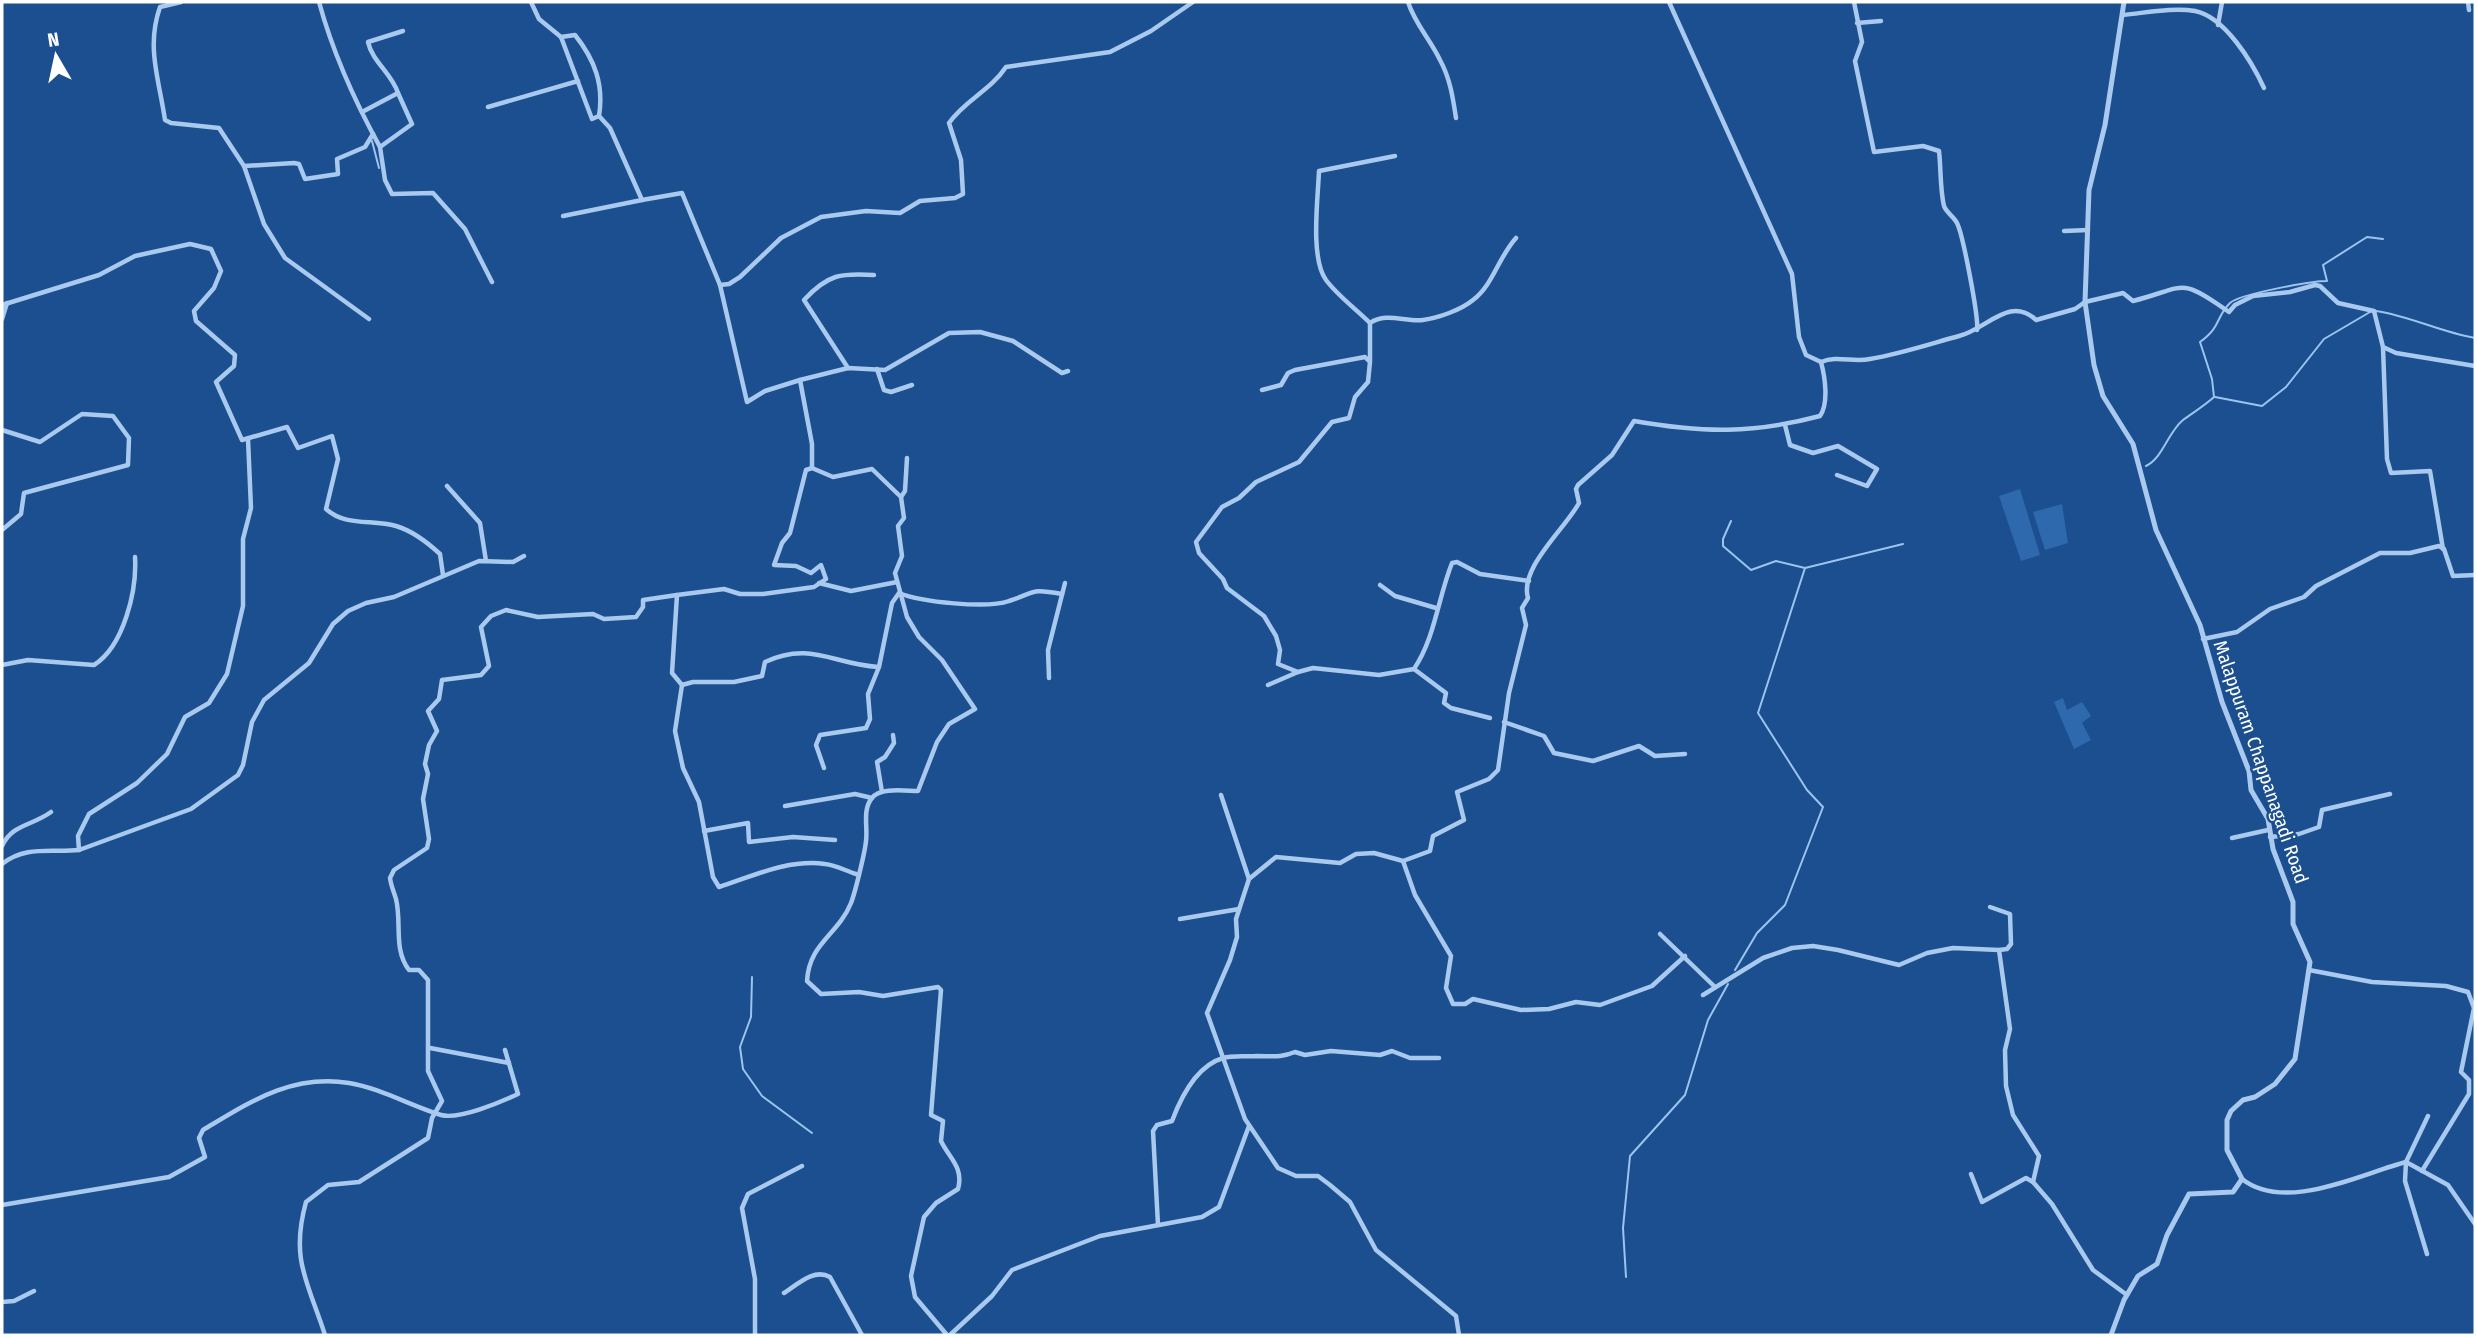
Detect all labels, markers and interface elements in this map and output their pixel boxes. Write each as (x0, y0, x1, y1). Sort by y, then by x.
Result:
north arrow (21, 21, 91, 91)
text: N (46, 27, 61, 52)
street label: Malappuram Chappanagadi Road (2209, 638, 2313, 886)

